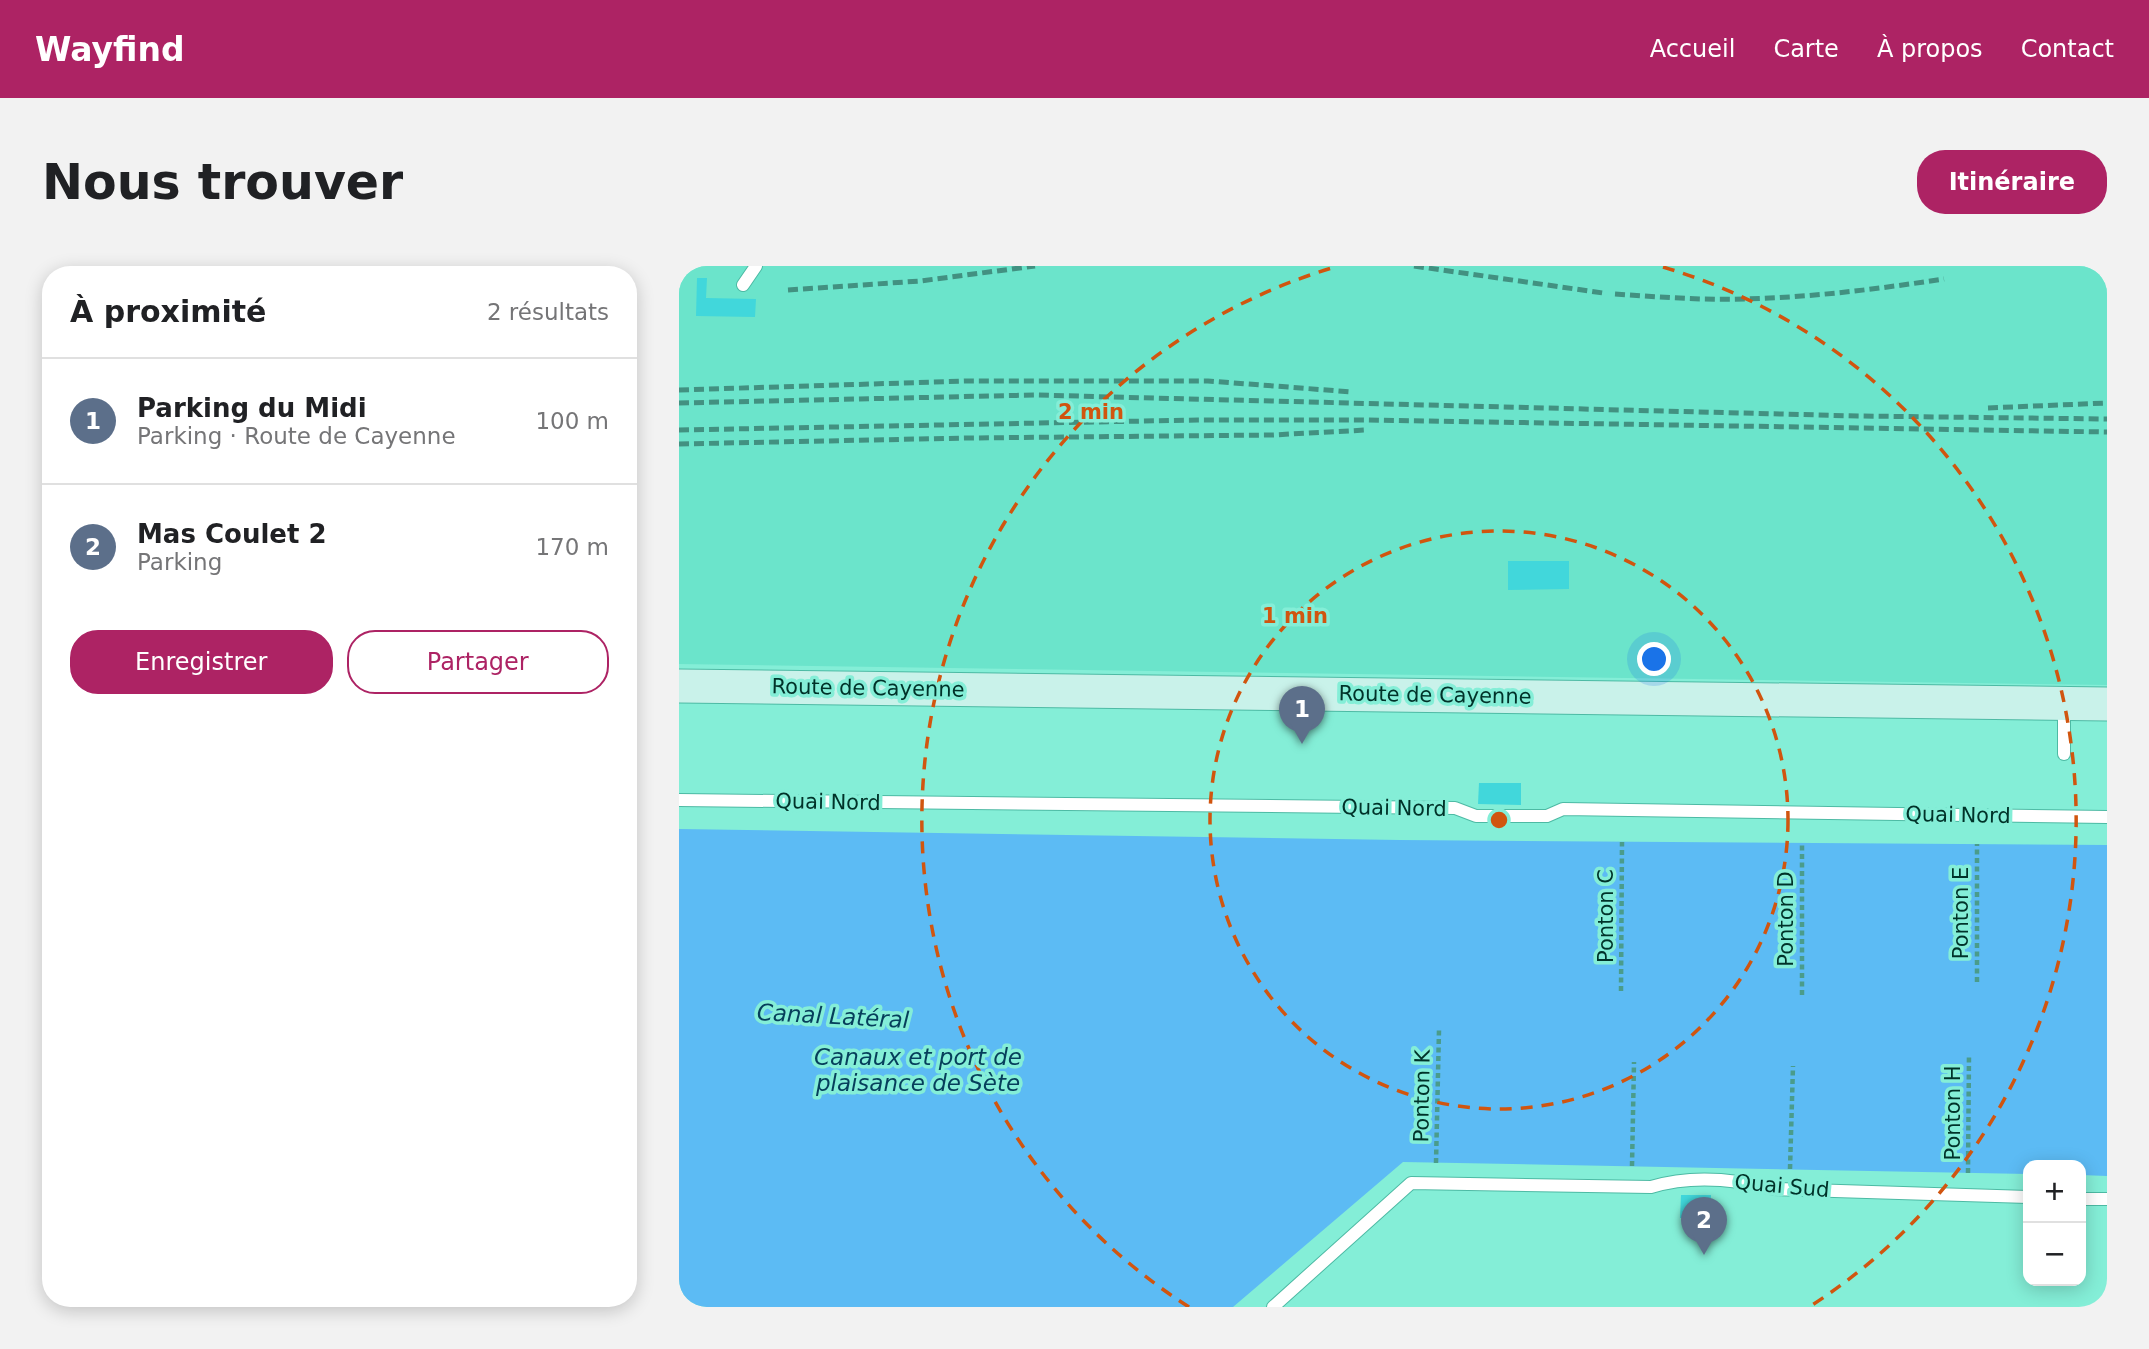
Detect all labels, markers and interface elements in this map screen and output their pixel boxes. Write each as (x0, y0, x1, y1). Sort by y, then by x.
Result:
text: Wayfind (35, 30, 185, 69)
text: Accueil (1650, 35, 1735, 63)
text: Carte (1773, 35, 1839, 63)
text: À propos (1877, 35, 1983, 63)
text: Contact (2021, 35, 2114, 63)
button: Itinéraire (1917, 150, 2107, 214)
text: Nous trouver (42, 154, 403, 211)
text: À proximité (70, 294, 266, 329)
text: 2 résultats (487, 299, 609, 325)
text: Parking du Midi (137, 393, 367, 423)
text: 2 min (1058, 400, 1124, 424)
text: 1 (85, 408, 101, 434)
text: 100 m (535, 408, 609, 434)
text: Parking · Route de Cayenne (137, 423, 456, 449)
text: Mas Coulet 2 (137, 519, 327, 549)
text: 2 (85, 534, 101, 560)
text: 170 m (535, 534, 609, 560)
text: Parking (137, 549, 222, 575)
text: 1 min (1262, 604, 1328, 628)
button: Enregistrer (70, 630, 333, 694)
button: Partager (347, 630, 609, 694)
your location (1637, 642, 1671, 676)
street label: Route de Cayenne (771, 674, 965, 702)
street label: Route de Cayenne (1338, 681, 1532, 709)
pin: 1 (1279, 686, 1325, 744)
street label: Quai Nord (775, 789, 881, 815)
street label: Quai Nord (1341, 795, 1447, 821)
street label: Quai Nord (1905, 802, 2011, 828)
centre of rings (1487, 808, 1511, 832)
street label: Ponton E (1949, 867, 1973, 959)
street label: Ponton C (1594, 869, 1618, 963)
street label: Ponton D (1774, 871, 1798, 967)
water label: Canal Latéral (756, 999, 910, 1033)
water label: Canaux et port de plaisance de Sète (814, 1044, 1022, 1096)
street label: Ponton K (1409, 1048, 1435, 1143)
street label: Ponton H (1941, 1066, 1965, 1160)
map controls (2023, 1160, 2086, 1286)
button: + (2023, 1160, 2086, 1223)
street label: Quai Sud (1734, 1170, 1830, 1202)
pin: 2 (1681, 1197, 1727, 1255)
button: − (2023, 1223, 2086, 1286)

